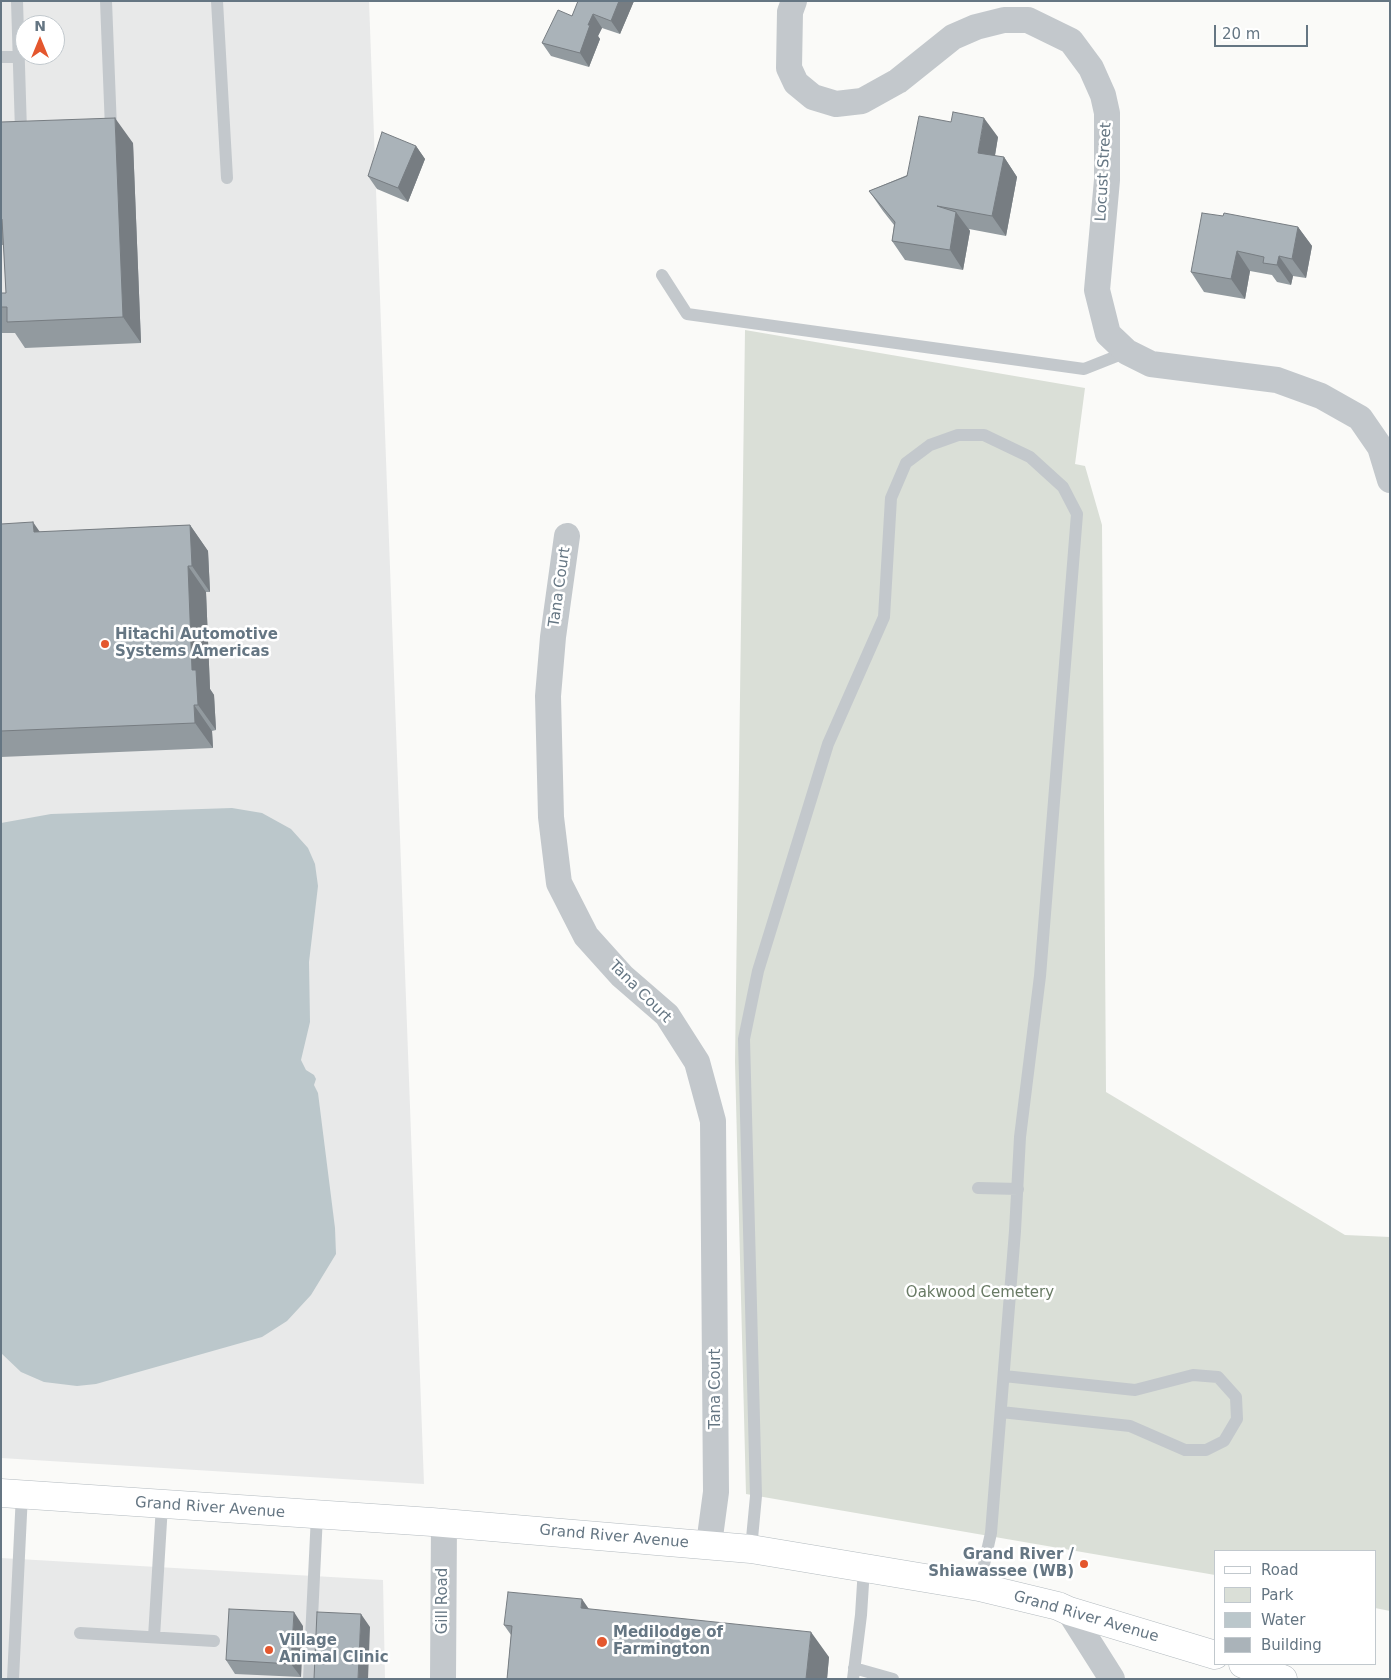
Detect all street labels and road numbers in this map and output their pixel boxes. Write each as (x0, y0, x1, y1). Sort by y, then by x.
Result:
street label: Locust Street (1092, 122, 1116, 222)
street label: Tana Court (545, 546, 575, 628)
street label: Tana Court (605, 957, 675, 1027)
street label: Tana Court (707, 1349, 725, 1429)
street label: Grand River Avenue (134, 1494, 286, 1522)
street label: Grand River Avenue (538, 1521, 690, 1553)
street label: Gill Road (434, 1568, 452, 1634)
street label: Grand River Avenue (1011, 1588, 1161, 1646)

